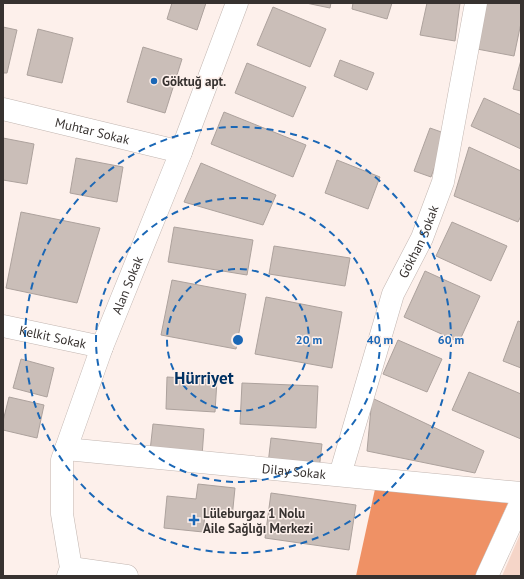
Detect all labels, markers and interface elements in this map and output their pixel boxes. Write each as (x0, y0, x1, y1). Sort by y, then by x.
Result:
place label: Göktuğ apt. (162, 73, 226, 90)
marker: Göktuğ apt. (149, 76, 159, 86)
street label: Muhtar Sokak (53, 113, 132, 148)
street label: Gökhan Sokak (394, 202, 442, 281)
street label: Alan Sokak (108, 253, 147, 317)
street label: Kelkit Sokak (18, 321, 89, 352)
text: 20 m (296, 332, 322, 347)
text: 40 m (367, 332, 393, 347)
text: 60 m (438, 332, 464, 347)
centre of rings (231, 333, 245, 347)
district label: Hürriyet (174, 367, 234, 389)
street label: Dilay Sokak (261, 459, 327, 483)
place label: Lüleburgaz 1 Nolu Aile Sağlığı Merkezi (203, 505, 313, 537)
marker: Lüleburgaz 1 Nolu Aile Sağlığı Merkezi (188, 514, 200, 526)

